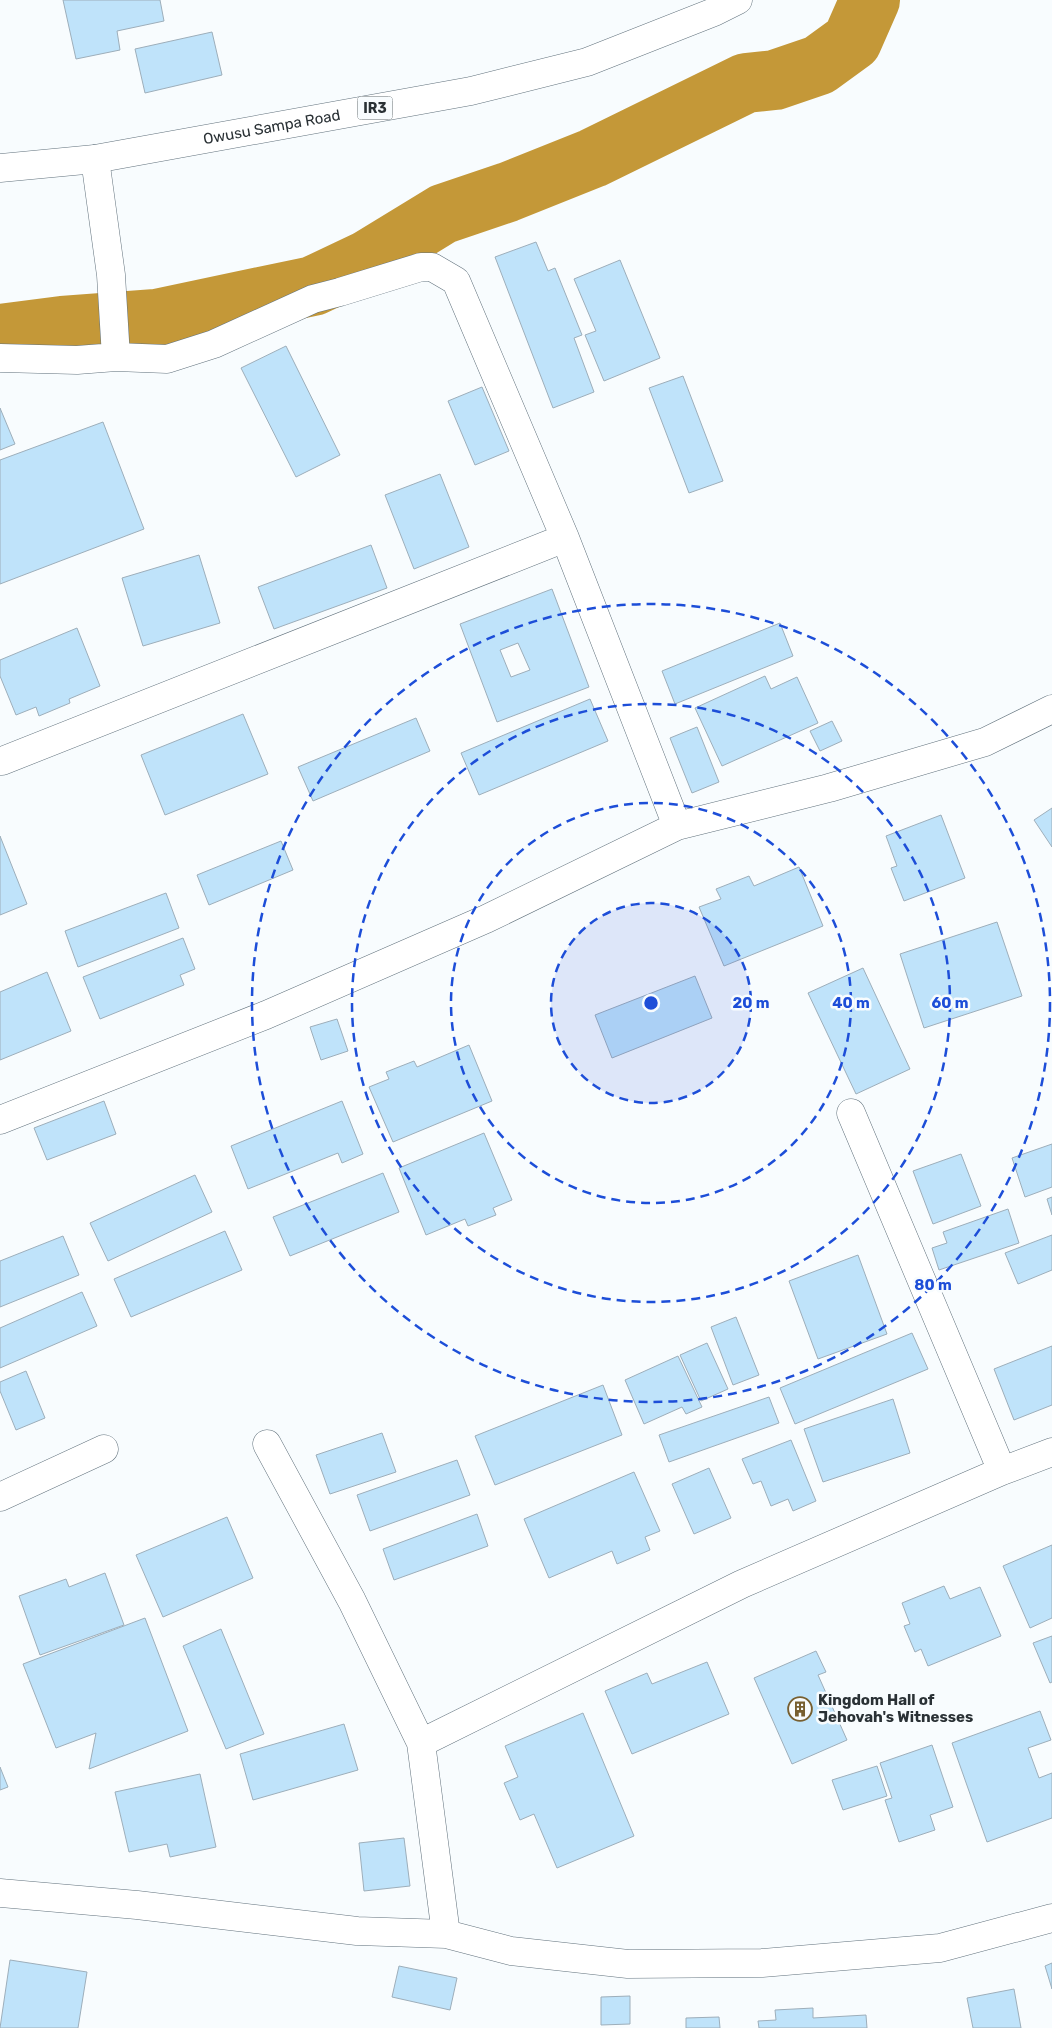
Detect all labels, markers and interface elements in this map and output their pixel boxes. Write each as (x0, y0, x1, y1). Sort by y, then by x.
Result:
road number: IR3 (358, 96, 392, 120)
street label: Owusu Sampa Road (202, 106, 342, 148)
centre of rings (642, 994, 660, 1012)
text: 20 m (733, 994, 769, 1012)
text: 40 m (832, 994, 870, 1012)
text: 60 m (932, 994, 968, 1012)
text: 80 m (914, 1276, 952, 1294)
place label: Kingdom Hall of Jehovah's Witnesses (818, 1691, 973, 1726)
building icon: Kingdom Hall of Jehovah's Witnesses (787, 1696, 813, 1722)

